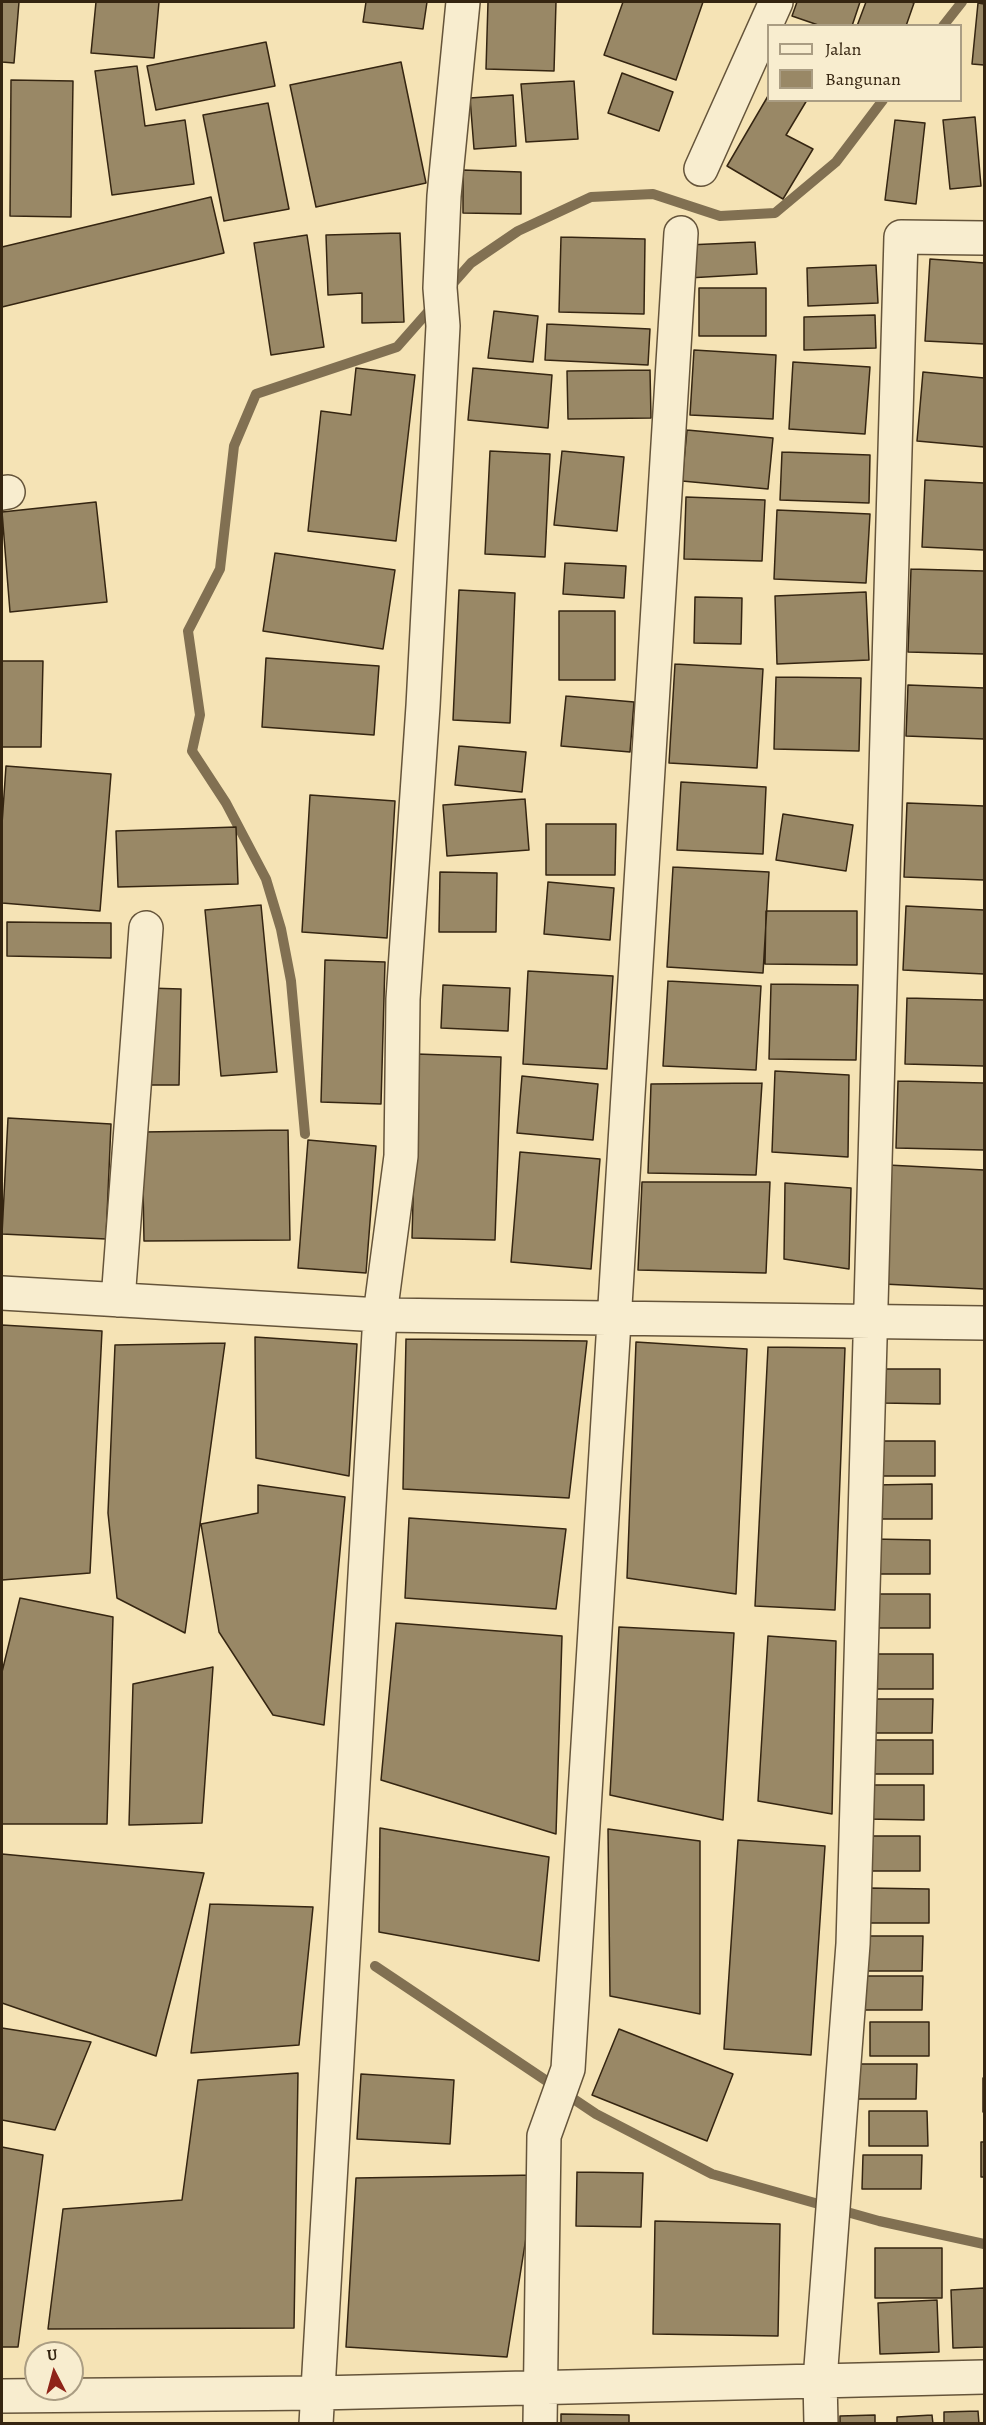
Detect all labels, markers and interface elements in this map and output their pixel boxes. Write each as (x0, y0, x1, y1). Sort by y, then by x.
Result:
legend (767, 24, 962, 102)
text: Jalan (825, 37, 861, 61)
text: Bangunan (825, 67, 901, 91)
north arrow (24, 2341, 84, 2401)
text: U (46, 2344, 59, 2367)

